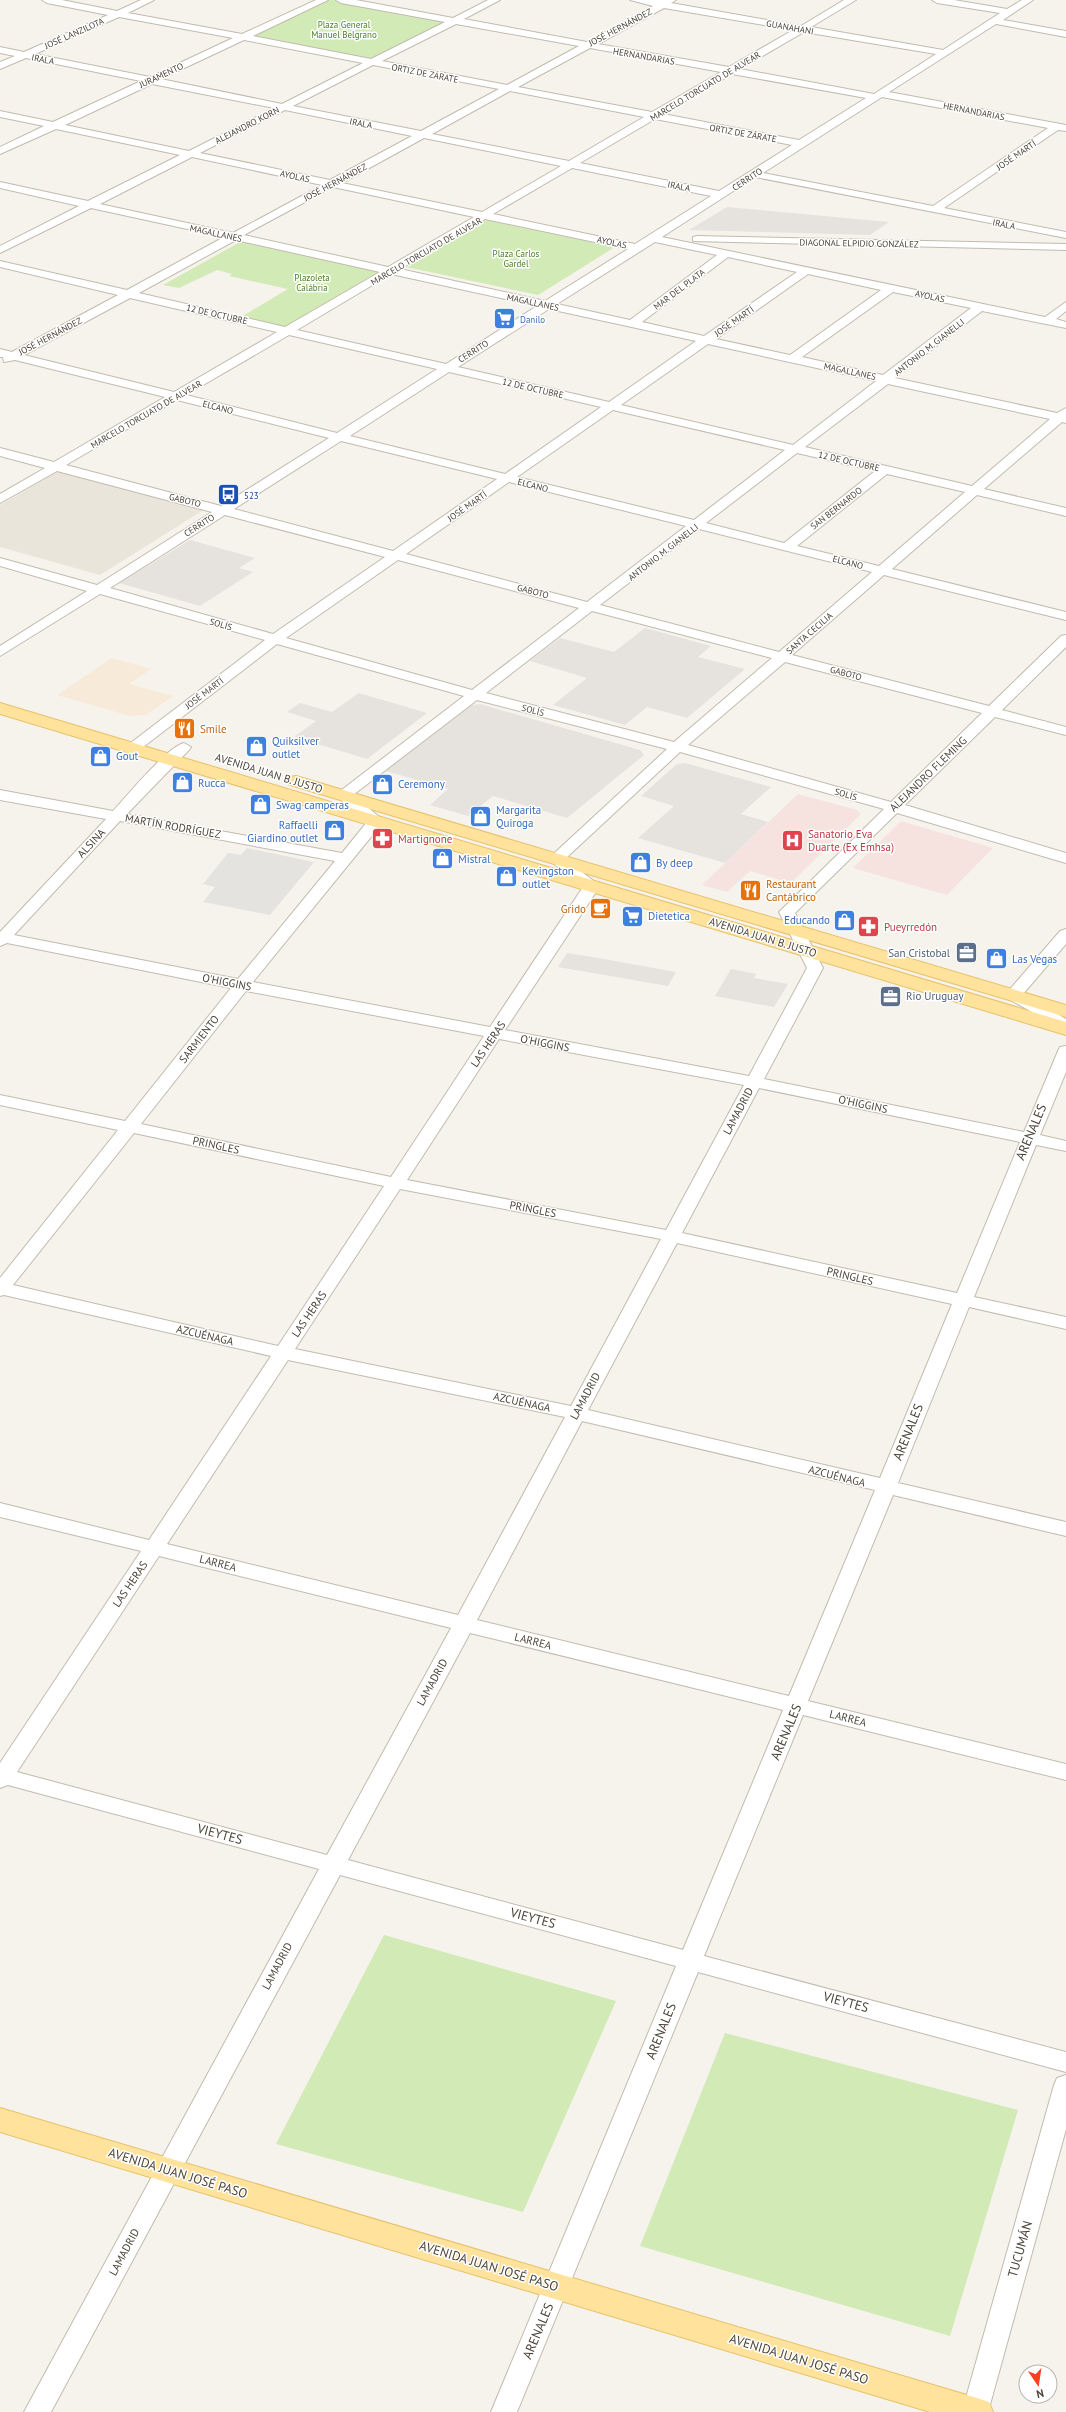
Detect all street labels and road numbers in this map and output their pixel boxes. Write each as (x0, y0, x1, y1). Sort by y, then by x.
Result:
street label: JOSÉ HERNÁNDEZ (586, 6, 654, 49)
street label: JOSÉ LANZILOTA (42, 15, 106, 51)
street label: GUANAHANI (765, 17, 815, 37)
street label: HERNANDARIAS (612, 45, 676, 67)
street label: MARCELO TORCUATO DE ALVEAR (648, 49, 762, 123)
street label: IRALA (31, 51, 56, 67)
street label: JURAMENTO (136, 60, 185, 90)
street label: ORTIZ DE ZÁRATE (391, 61, 460, 85)
street label: HERNANDARIAS (942, 100, 1006, 122)
street label: ALEJANDRO KORN (213, 104, 281, 146)
street label: IRALA (349, 115, 374, 131)
street label: ORTIZ DE ZÁRATE (709, 122, 778, 144)
street label: JOSÉ MARTÍ (993, 137, 1038, 173)
street label: JOSÉ HERNÁNDEZ (301, 161, 369, 204)
street label: CERRITO (730, 165, 764, 193)
street label: AYOLAS (279, 167, 311, 185)
street label: IRALA (667, 178, 692, 194)
street label: MARCELO TORCUATO DE ALVEAR (368, 215, 484, 287)
street label: IRALA (992, 216, 1017, 232)
street label: MAGALLANES (189, 222, 243, 244)
street label: AYOLAS (596, 233, 628, 251)
street label: DIAGONAL ELPIDIO GONZÁLEZ (799, 236, 919, 250)
street label: MAR DEL PLATA (651, 266, 707, 312)
street label: AYOLAS (914, 287, 946, 305)
street label: MAGALLANES (506, 291, 560, 313)
street label: 12 DE OCTUBRE (185, 302, 249, 326)
street label: JOSÉ MARTÍ (711, 303, 756, 339)
street label: JOSÉ HERNÁNDEZ (16, 315, 84, 358)
street label: ANTONIO M. GIANELLI (892, 316, 966, 378)
street label: CERRITO (456, 337, 490, 365)
street label: MAGALLANES (823, 360, 877, 382)
street label: 12 DE OCTUBRE (501, 376, 565, 400)
street label: MARCELO TORCUATO DE ALVEAR (88, 378, 204, 450)
street label: ELCANO (202, 398, 234, 416)
street label: 12 DE OCTUBRE (817, 449, 881, 473)
street label: ELCANO (517, 476, 549, 494)
street label: SAN BERNARDO (808, 484, 864, 532)
street label: JOSÉ MARTÍ (444, 488, 489, 524)
street label: GABOTO (168, 491, 202, 509)
street label: CERRITO (182, 511, 216, 539)
street label: ANTONIO M. GIANELLI (626, 521, 700, 583)
street label: ELCANO (832, 553, 864, 571)
street label: GABOTO (516, 581, 550, 601)
street label: SANTA CECILIA (783, 609, 835, 656)
street label: SOLÍS (208, 616, 234, 633)
street label: GABOTO (829, 663, 863, 683)
street label: JOSÉ MARTÍ (182, 675, 226, 712)
street label: SOLÍS (521, 702, 546, 718)
street label: ALEJANDRO FLEMING (886, 733, 970, 814)
street label: AVENIDA JUAN B. JUSTO (213, 750, 325, 796)
street label: SOLÍS (833, 786, 859, 803)
street label: MARTÍN RODRÍGUEZ (124, 811, 222, 841)
street label: ALSINA (74, 825, 108, 861)
street label: AVENIDA JUAN B. JUSTO (707, 914, 819, 960)
street label: O'HIGGINS (201, 970, 253, 994)
street label: SARMIENTO (176, 1012, 222, 1066)
street label: LAS HERAS (467, 1018, 509, 1070)
street label: O'HIGGINS (519, 1031, 571, 1055)
street label: LAMADRID (720, 1085, 756, 1137)
street label: O'HIGGINS (837, 1092, 889, 1116)
street label: ARENALES (1012, 1101, 1050, 1163)
street label: PRINGLES (191, 1133, 241, 1157)
street label: PRINGLES (508, 1198, 558, 1220)
street label: PRINGLES (825, 1264, 875, 1288)
street label: LAS HERAS (288, 1288, 330, 1340)
street label: AZCUÉNAGA (175, 1322, 235, 1348)
street label: LAMADRID (567, 1370, 603, 1422)
street label: AZCUÉNAGA (492, 1389, 552, 1415)
street label: ARENALES (889, 1401, 927, 1463)
street label: AZCUÉNAGA (807, 1462, 867, 1490)
street label: LARREA (198, 1552, 238, 1574)
street label: LAS HERAS (109, 1558, 151, 1610)
street label: LARREA (513, 1630, 553, 1652)
street label: LAMADRID (413, 1656, 451, 1708)
street label: ARENALES (767, 1701, 805, 1763)
street label: LARREA (828, 1707, 868, 1729)
street label: VIEYTES (194, 1820, 245, 1848)
street label: VIEYTES (507, 1904, 558, 1932)
street label: LAMADRID (259, 1940, 295, 1992)
street label: VIEYTES (820, 1988, 871, 2016)
street label: ARENALES (642, 2000, 680, 2062)
street label: AVENIDA JUAN JOSÉ PASO (106, 2144, 250, 2202)
street label: TUCUMÁN (1004, 2219, 1036, 2279)
street label: LAMADRID (106, 2226, 142, 2278)
street label: AVENIDA JUAN JOSÉ PASO (417, 2237, 561, 2295)
street label: ARENALES (519, 2300, 557, 2362)
street label: AVENIDA JUAN JOSÉ PASO (727, 2330, 871, 2388)

